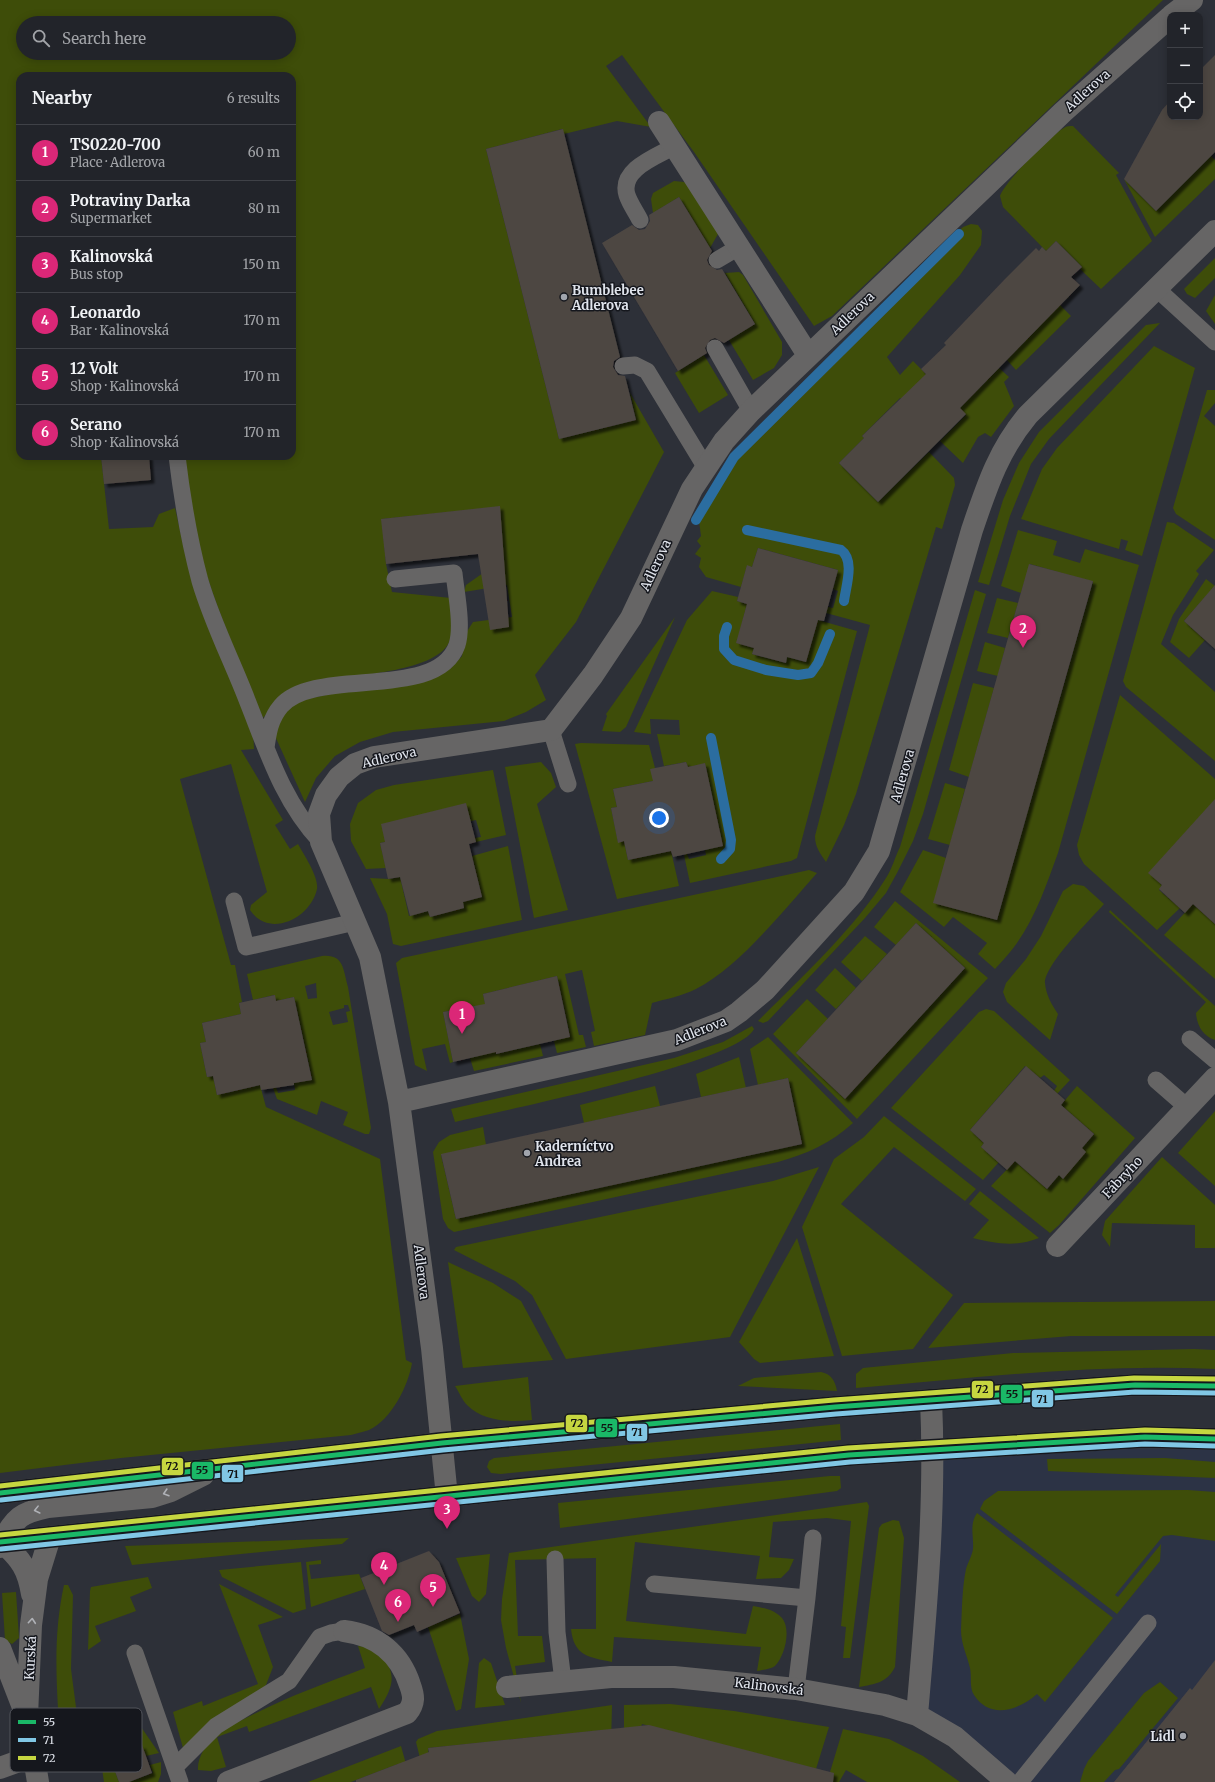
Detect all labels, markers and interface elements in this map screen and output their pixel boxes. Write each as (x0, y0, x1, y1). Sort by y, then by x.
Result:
map controls (1167, 12, 1203, 120)
button: + (1167, 12, 1203, 48)
search box (16, 16, 296, 60)
icon: search (30, 27, 52, 49)
text: Search here (62, 29, 146, 48)
button: − (1167, 48, 1203, 84)
street label: Adlerova (1060, 66, 1114, 116)
button: locate (1167, 84, 1203, 120)
text: Nearby (32, 87, 92, 109)
text: 6 results (227, 90, 280, 107)
text: TS0220-700 (70, 135, 161, 154)
text: 1 (42, 144, 48, 161)
text: 60 m (248, 144, 280, 161)
text: Place · Adlerova (70, 154, 165, 171)
text: Potraviny Darka (70, 191, 190, 210)
text: 2 (41, 200, 49, 217)
text: 80 m (248, 200, 280, 217)
text: Supermarket (70, 210, 152, 227)
text: Kalinovská (70, 247, 153, 266)
text: 3 (41, 256, 49, 273)
text: 150 m (243, 256, 280, 273)
text: Bus stop (70, 266, 123, 283)
place label: Bumblebee Adlerova (571, 282, 644, 314)
street label: Adlerova (826, 288, 878, 339)
marker: Bumblebee Adlerova (559, 292, 569, 302)
text: Leonardo (70, 303, 140, 322)
text: 4 (41, 312, 49, 329)
text: 170 m (243, 312, 280, 329)
text: Bar · Kalinovská (70, 322, 169, 339)
text: 12 Volt (70, 359, 118, 378)
text: 5 (41, 368, 49, 385)
text: 170 m (243, 368, 280, 385)
text: Shop · Kalinovská (70, 378, 179, 395)
text: Serano (70, 415, 122, 434)
text: 6 (41, 424, 49, 441)
text: 170 m (243, 424, 280, 441)
text: Shop · Kalinovská (70, 434, 179, 451)
street label: Adlerova (636, 537, 675, 595)
pin: 2 (1010, 615, 1036, 648)
street label: Adlerova (359, 743, 418, 772)
street label: Adlerova (886, 747, 918, 806)
your location (649, 808, 669, 828)
pin: 1 (449, 1001, 475, 1034)
street label: Adlerova (671, 1012, 729, 1049)
place label: Kaderníctvo Andrea (534, 1138, 614, 1170)
marker: Kaderníctvo Andrea (522, 1148, 532, 1158)
street label: Fábryho (1099, 1152, 1146, 1202)
street label: Adlerova (410, 1243, 433, 1300)
line badge: 72 (971, 1380, 994, 1399)
text: 72 (976, 1382, 989, 1396)
line badge: 55 (1000, 1384, 1023, 1404)
text: 55 (1006, 1387, 1018, 1401)
line badge: 71 (1031, 1389, 1054, 1408)
text: 71 (1036, 1392, 1048, 1406)
line badge: 72 (565, 1414, 588, 1433)
text: 72 (571, 1416, 584, 1430)
line badge: 55 (595, 1418, 618, 1438)
text: 55 (601, 1421, 613, 1435)
line badge: 71 (626, 1423, 648, 1442)
text: 71 (631, 1425, 643, 1439)
line badge: 72 (161, 1457, 184, 1476)
text: 72 (166, 1459, 179, 1473)
line badge: 55 (191, 1461, 214, 1480)
text: 55 (196, 1463, 208, 1477)
line badge: 71 (221, 1464, 244, 1483)
text: 71 (227, 1467, 239, 1481)
one-way arrow (162, 1488, 169, 1497)
pin: 3 (434, 1496, 460, 1529)
one-way arrow (34, 1505, 41, 1514)
pin: 4 (371, 1552, 397, 1585)
pin: 5 (420, 1574, 446, 1607)
pin: 6 (385, 1589, 411, 1622)
one-way arrow (27, 1618, 36, 1624)
street label: Kurská (21, 1636, 40, 1681)
street label: Kalinovská (733, 1674, 804, 1699)
legend (10, 1708, 142, 1772)
text: 55 (43, 1715, 55, 1729)
place label: Lidl (1150, 1728, 1175, 1745)
marker: Lidl (1178, 1731, 1188, 1741)
text: 71 (43, 1733, 54, 1747)
text: 72 (43, 1751, 56, 1765)

